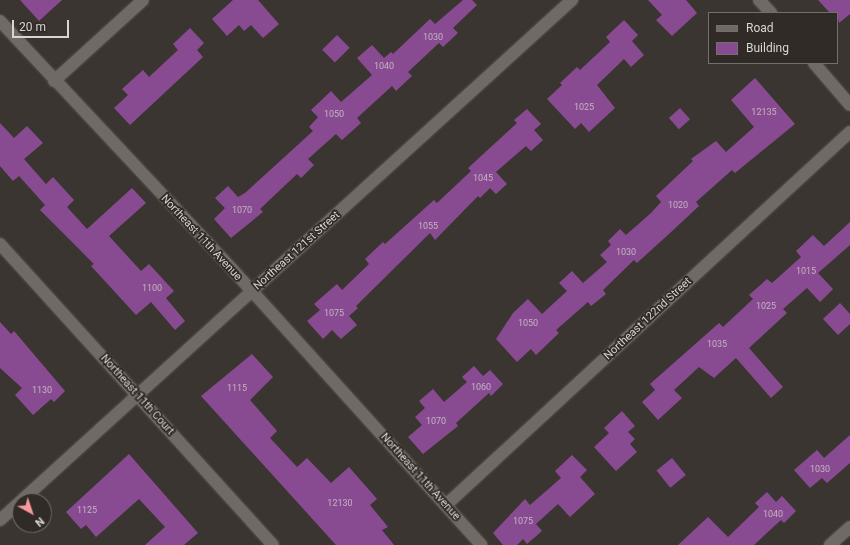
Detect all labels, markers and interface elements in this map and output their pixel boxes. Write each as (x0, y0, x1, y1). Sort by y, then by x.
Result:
scale bar (14, 12, 71, 38)
legend (708, 12, 838, 64)
text: 20 m (19, 20, 46, 34)
text: Road (746, 21, 774, 35)
house number: 1030 (423, 32, 443, 42)
text: Building (746, 41, 789, 55)
house number: 1040 (374, 61, 394, 71)
house number: 1025 (574, 102, 594, 112)
house number: 12135 (751, 107, 777, 117)
house number: 1050 (324, 109, 344, 119)
house number: 1045 (473, 173, 493, 183)
street label: Northeast 11th Avenue (158, 192, 244, 284)
house number: 1020 (668, 200, 688, 210)
house number: 1070 (232, 205, 252, 215)
street label: Northeast 121st Street (251, 209, 343, 293)
house number: 1055 (418, 221, 438, 231)
house number: 1030 (616, 247, 636, 257)
house number: 1015 (796, 266, 816, 276)
street label: Northeast 122nd Street (602, 275, 694, 363)
house number: 1100 (142, 283, 162, 293)
house number: 1025 (756, 301, 776, 311)
house number: 1075 (324, 308, 344, 318)
house number: 1050 (518, 318, 538, 328)
house number: 1035 (707, 339, 727, 349)
street label: Northeast 11th Court (97, 352, 177, 438)
house number: 1060 (471, 382, 491, 392)
house number: 1115 (227, 383, 247, 393)
house number: 1130 (32, 385, 52, 395)
house number: 1070 (426, 416, 446, 426)
street label: Northeast 11th Avenue (378, 431, 462, 523)
house number: 1030 (810, 464, 830, 474)
north arrow (12, 493, 52, 533)
house number: 12130 (327, 498, 353, 508)
house number: 1125 (77, 505, 97, 515)
house number: 1040 (763, 509, 783, 519)
text: N (32, 514, 47, 529)
house number: 1075 (513, 516, 533, 526)

